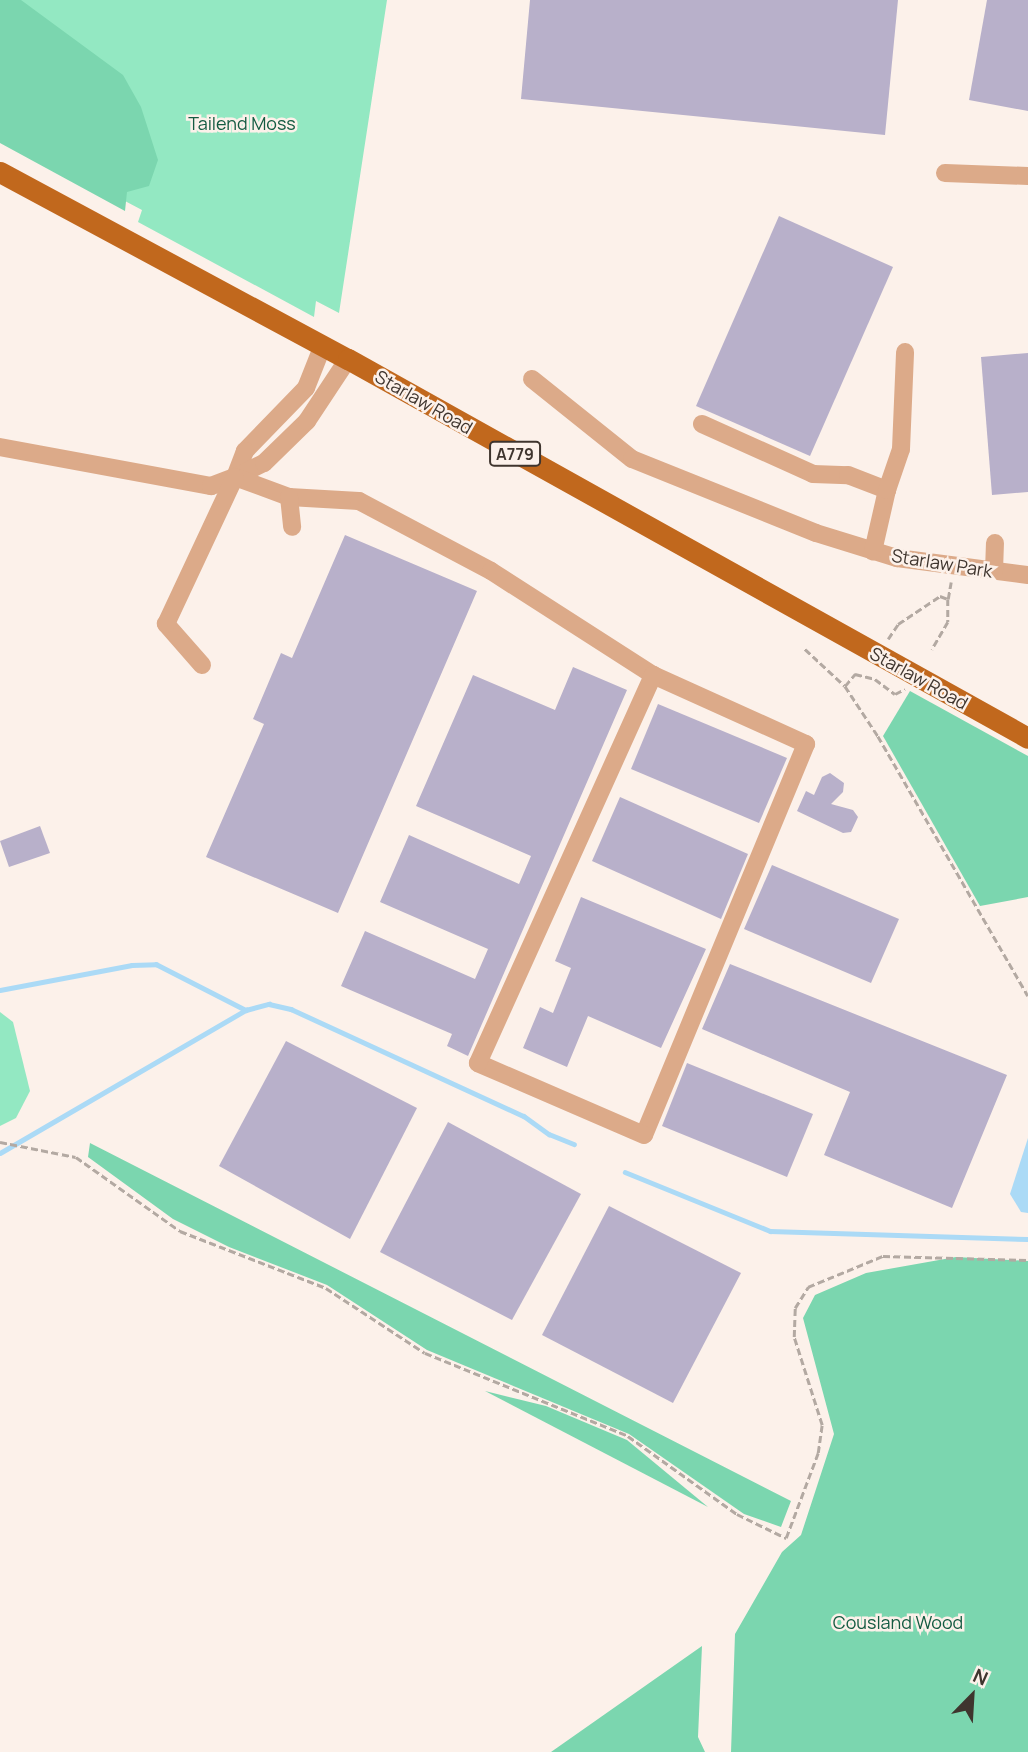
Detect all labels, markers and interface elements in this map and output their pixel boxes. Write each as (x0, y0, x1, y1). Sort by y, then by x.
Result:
park label: Tailend Moss (188, 112, 296, 134)
street label: Starlaw Road (372, 365, 476, 439)
road number: A779 (489, 442, 541, 467)
street label: Starlaw Park (890, 544, 994, 582)
street label: Starlaw Road (866, 642, 972, 714)
park label: Cousland Wood (833, 1611, 963, 1633)
north arrow (937, 1661, 1007, 1731)
text: N (969, 1662, 992, 1691)

